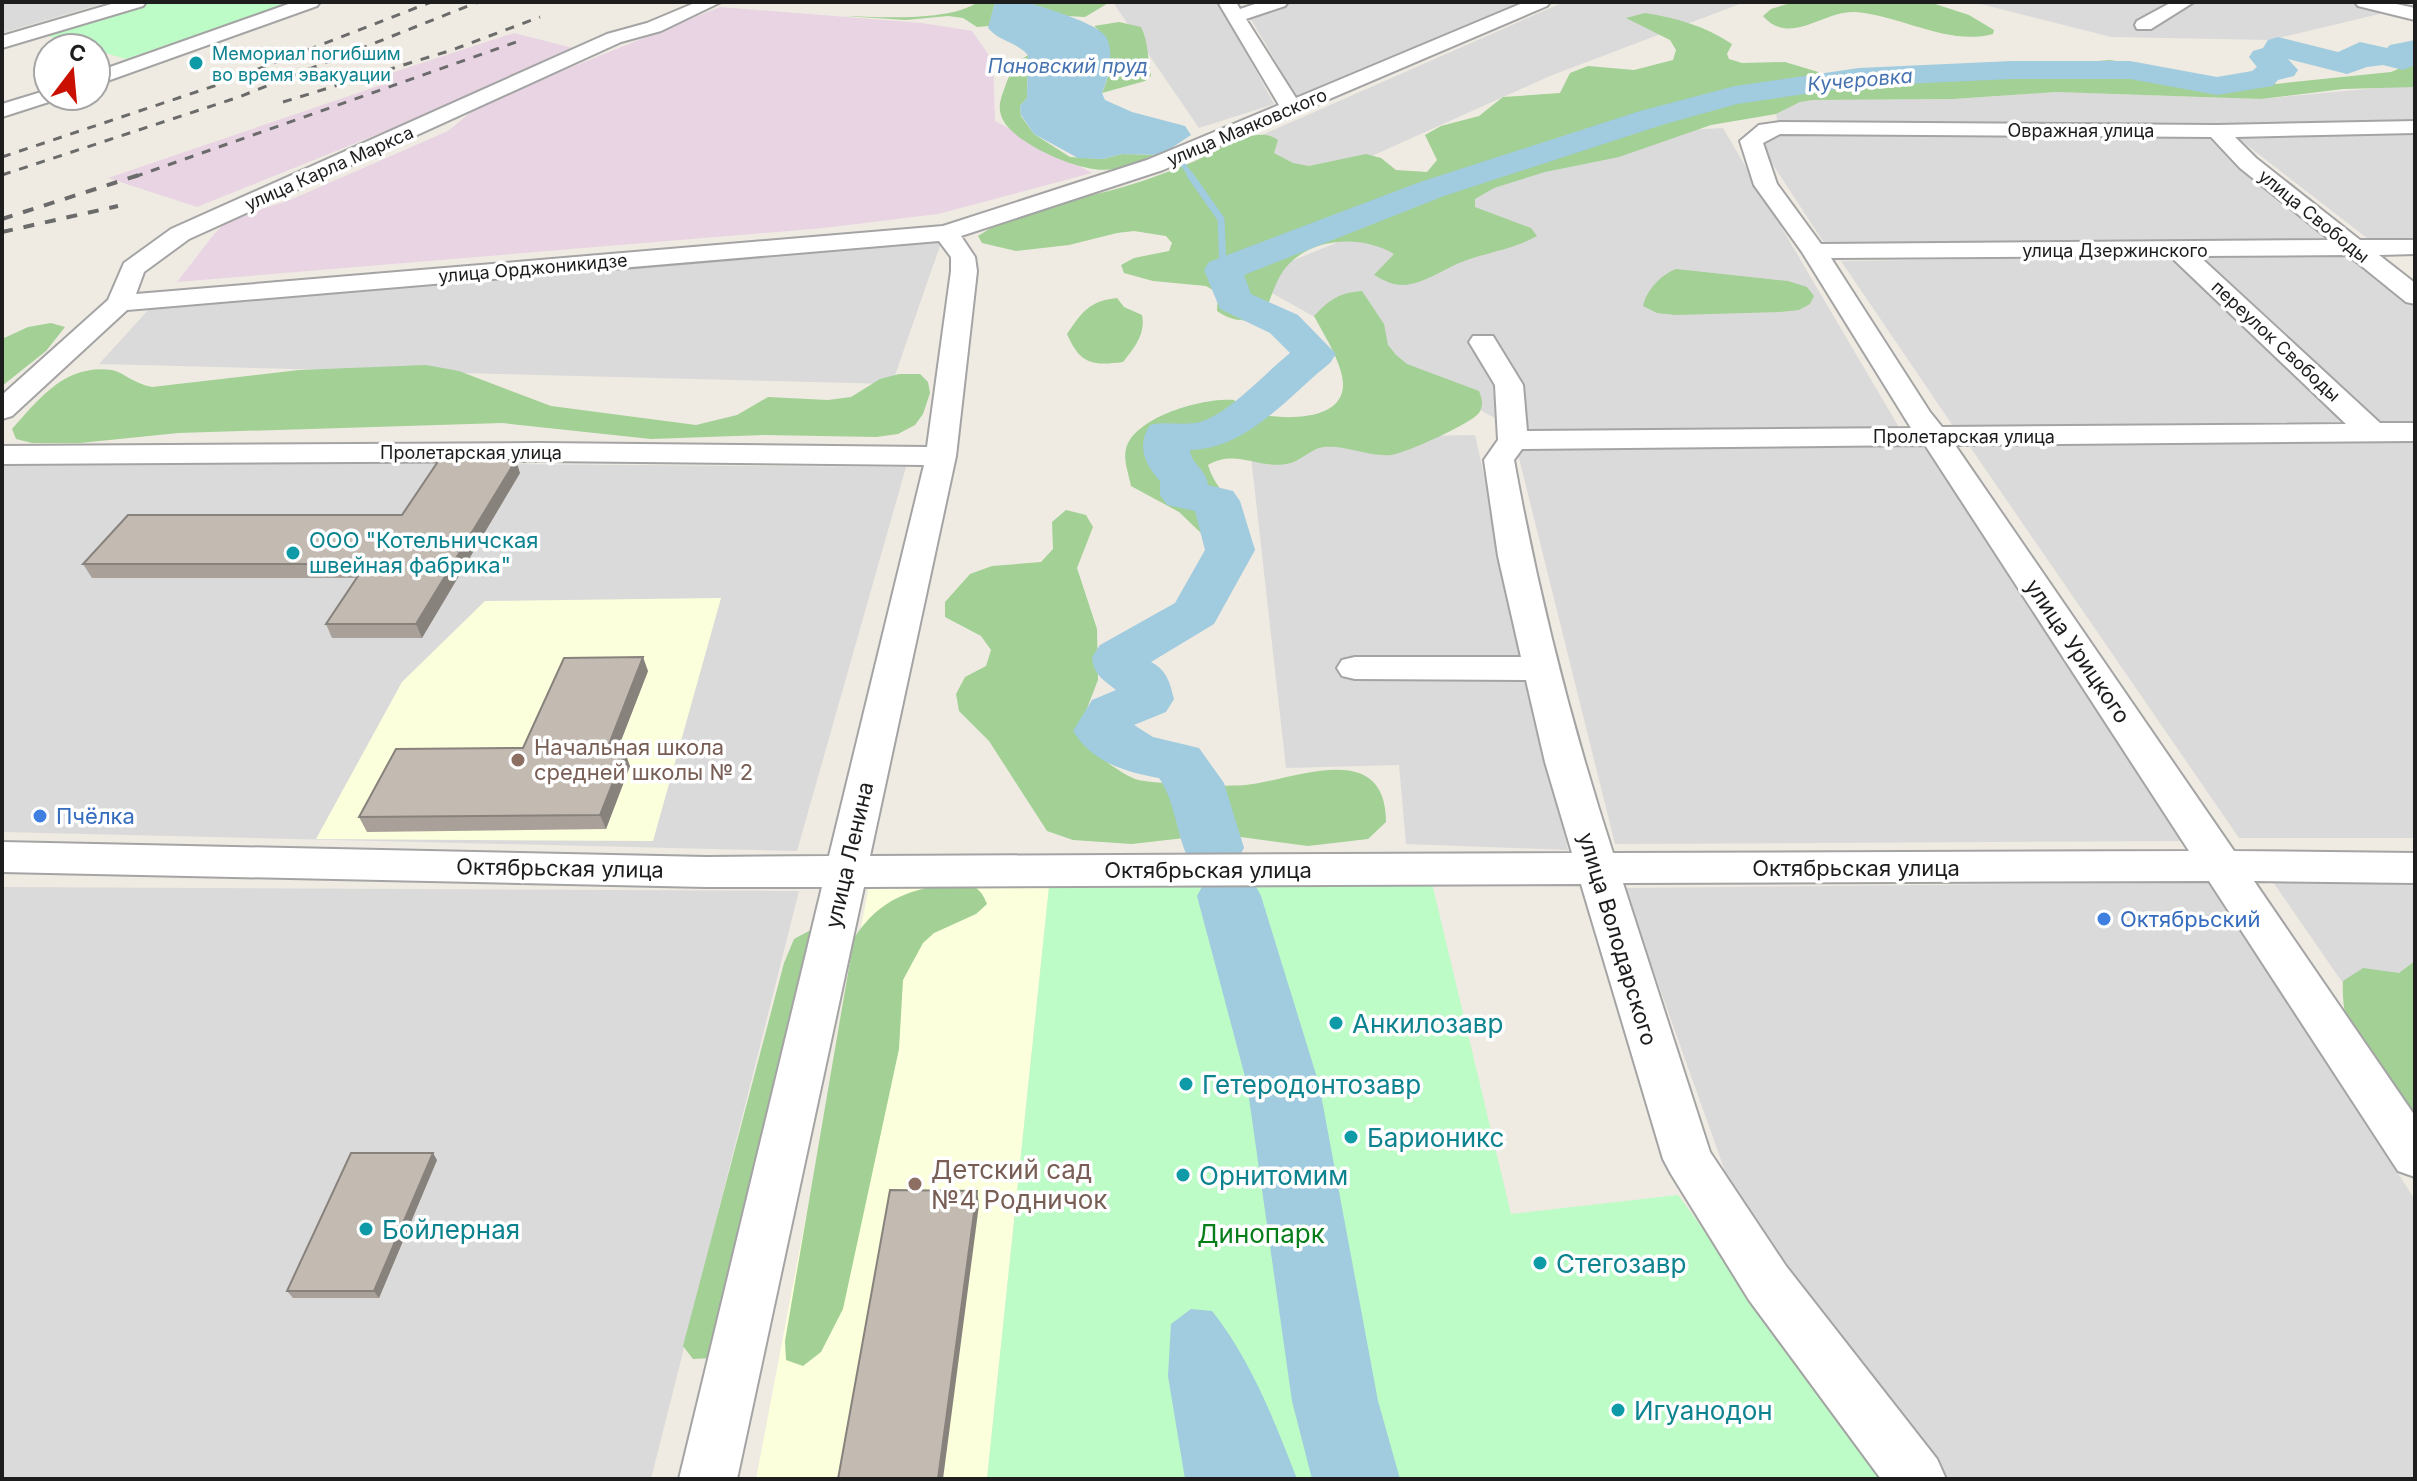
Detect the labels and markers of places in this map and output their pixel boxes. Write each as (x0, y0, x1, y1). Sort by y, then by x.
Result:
place label: Мемориал погибшим во время эвакуации (212, 43, 401, 85)
marker: Мемориал погибшим во время эвакуации (187, 54, 205, 72)
place label: ООО "Котельничская швейная фабрика" (309, 527, 538, 578)
marker: ООО "Котельничская швейная фабрика" (284, 544, 302, 562)
place label: Начальная школа средней школы № 2 (534, 734, 753, 785)
marker: Начальная школа средней школы № 2 (509, 751, 527, 769)
place label: Пчёлка (56, 803, 135, 829)
marker: Пчёлка (31, 807, 49, 825)
place label: Октябрьский (2120, 906, 2261, 932)
marker: Октябрьский (2095, 910, 2113, 928)
place label: Анкилозавр (1352, 1008, 1503, 1039)
marker: Анкилозавр (1327, 1014, 1345, 1032)
place label: Гетеродонтозавр (1202, 1069, 1421, 1100)
marker: Гетеродонтозавр (1177, 1075, 1195, 1093)
place label: Барионикс (1367, 1122, 1504, 1153)
marker: Барионикс (1342, 1128, 1360, 1146)
place label: Детский сад №4 Родничок (931, 1154, 1107, 1215)
place label: Орнитомим (1199, 1160, 1348, 1191)
marker: Орнитомим (1174, 1166, 1192, 1184)
marker: Детский сад №4 Родничок (906, 1175, 924, 1193)
place label: Бойлерная (382, 1214, 520, 1245)
marker: Бойлерная (357, 1220, 375, 1238)
place label: Стегозавр (1556, 1248, 1686, 1279)
marker: Стегозавр (1531, 1254, 1549, 1272)
place label: Игуанодон (1634, 1395, 1773, 1426)
marker: Игуанодон (1609, 1401, 1627, 1419)

